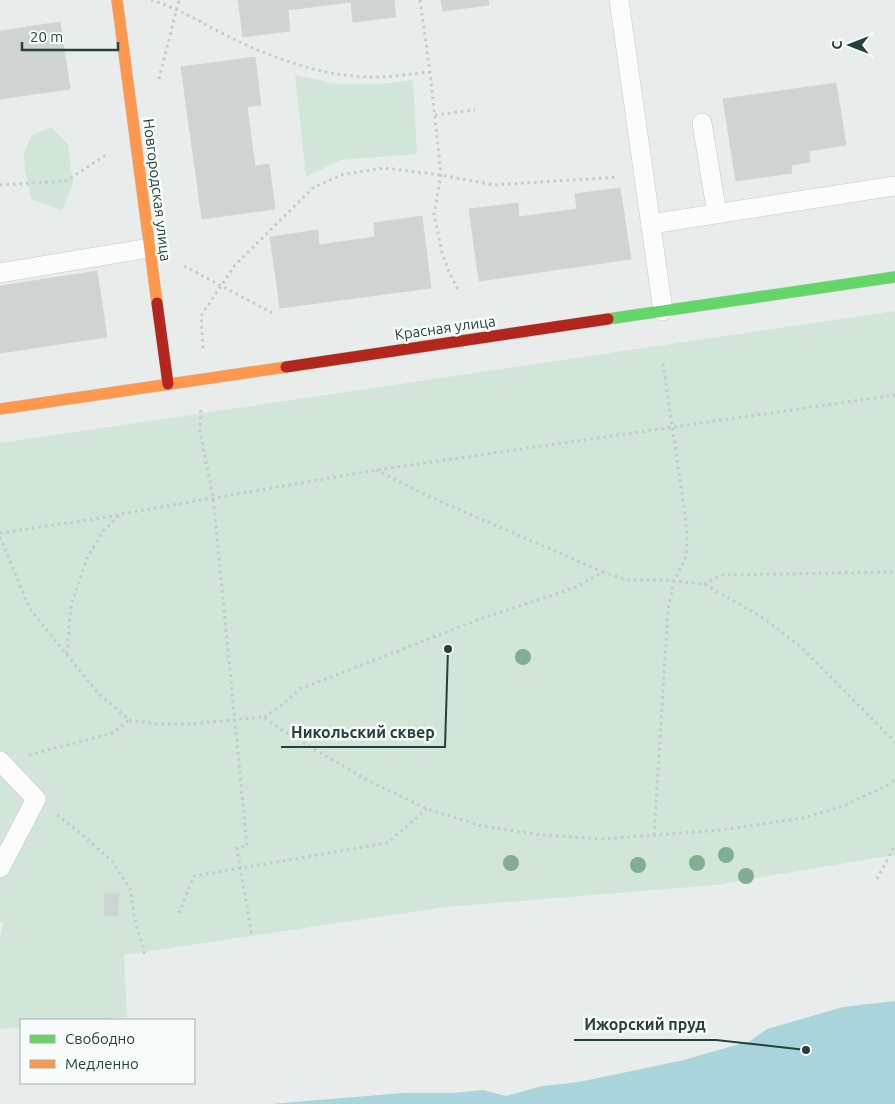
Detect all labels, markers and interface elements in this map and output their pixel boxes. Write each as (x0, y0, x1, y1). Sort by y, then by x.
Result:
scale bar (22, 20, 119, 52)
north arrow (825, 20, 875, 70)
text: 20 m (30, 28, 63, 45)
text: С (829, 40, 845, 49)
street label: Новгородская улица (140, 118, 175, 262)
street label: Красная улица (393, 312, 496, 343)
callout: Никольский сквер (281, 716, 445, 747)
text: Никольский сквер (291, 723, 435, 741)
callout: Ижорский пруд (574, 1009, 716, 1040)
text: Ижорский пруд (584, 1015, 706, 1033)
legend (20, 1019, 195, 1084)
text: Свободно (65, 1030, 135, 1047)
text: Медленно (65, 1055, 139, 1072)

